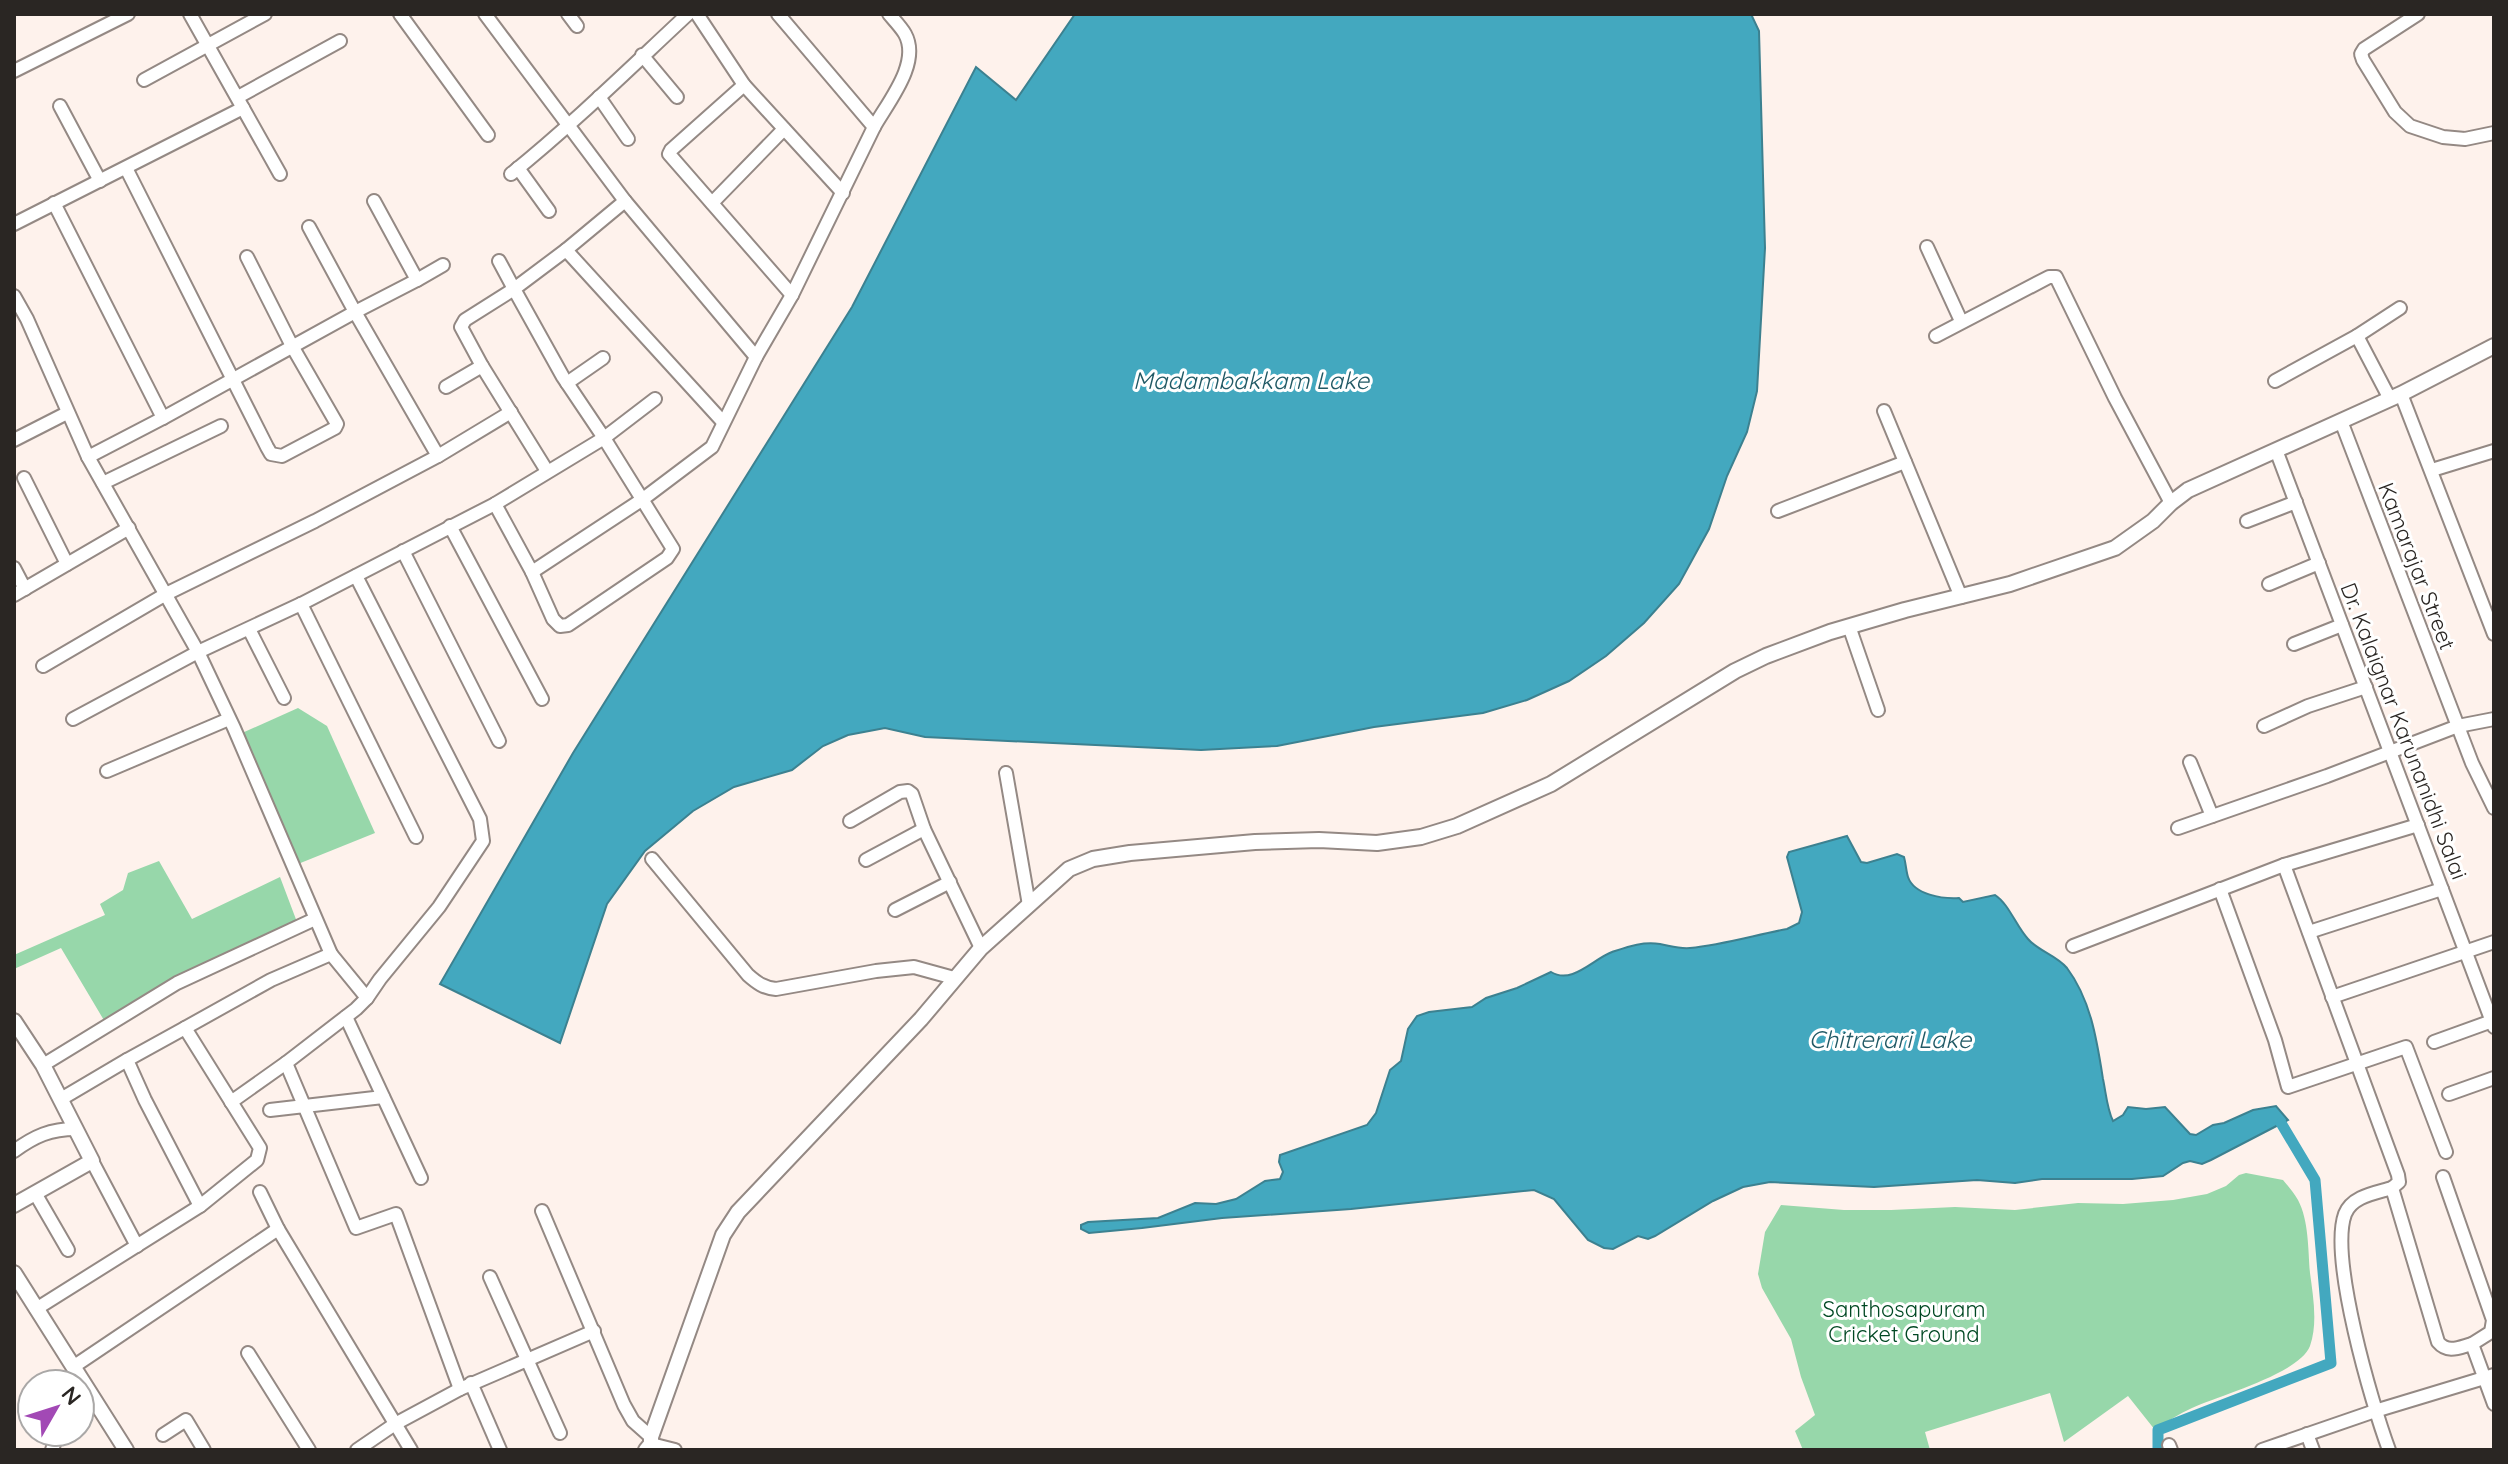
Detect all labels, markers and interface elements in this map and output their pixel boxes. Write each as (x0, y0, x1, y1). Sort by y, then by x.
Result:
water label: Madambakkam Lake (1133, 365, 1370, 395)
street label: Kamarajar Street (2372, 478, 2462, 654)
street label: Dr. Kalaignar Karunanidhi Salai (2334, 579, 2474, 883)
water label: Chitrerari Lake (1809, 1024, 1973, 1054)
park label: Santhosapuram Cricket Ground (1823, 1295, 1985, 1348)
north arrow (16, 1368, 96, 1448)
text: N (56, 1380, 88, 1411)

